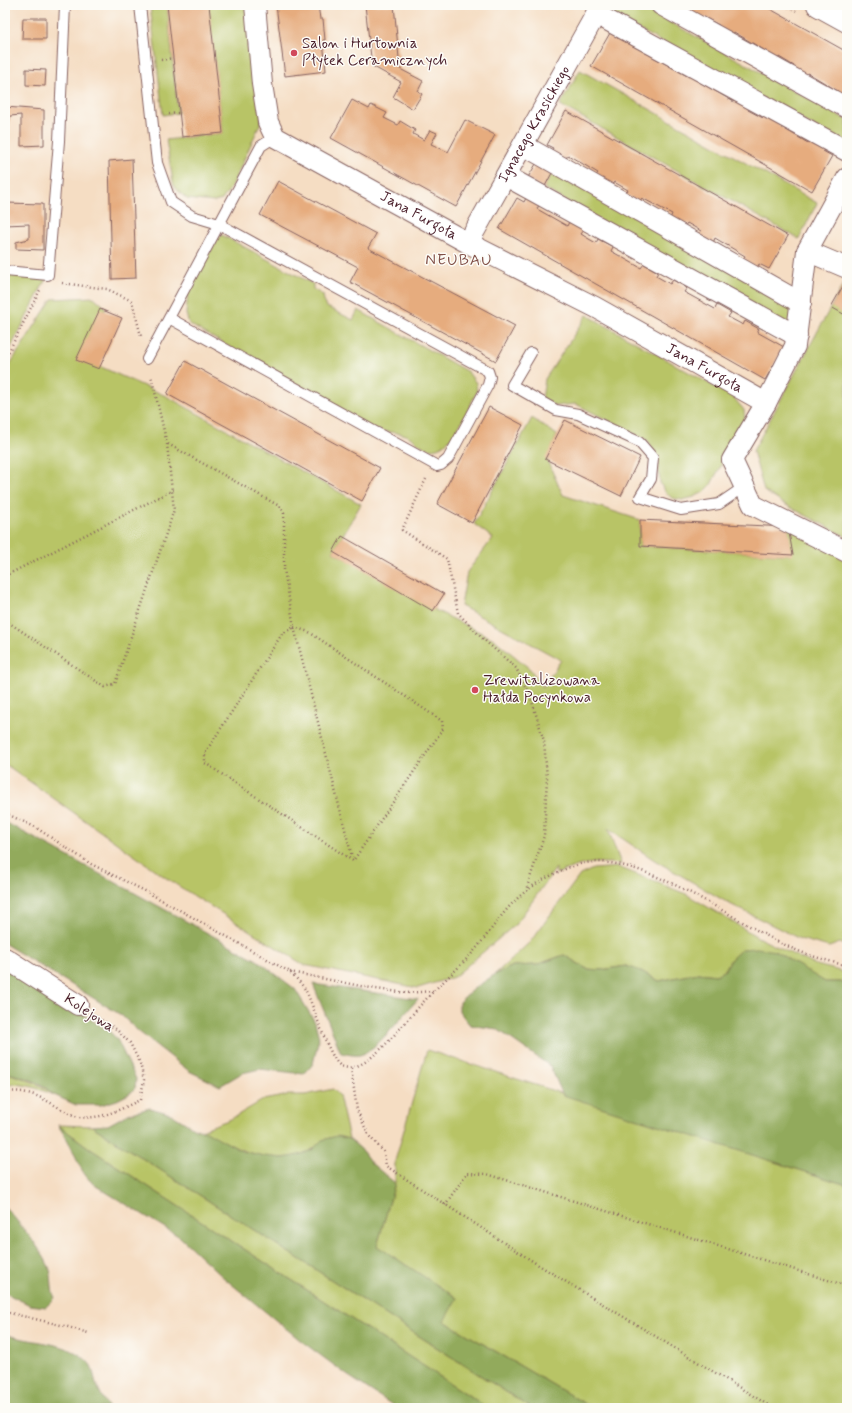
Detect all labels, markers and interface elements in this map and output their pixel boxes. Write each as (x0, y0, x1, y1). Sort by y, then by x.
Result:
place label: Salon i Hurtownia Płytek Ceramicznych (302, 34, 448, 71)
marker: Salon i Hurtownia Płytek Ceramicznych (289, 48, 299, 58)
street label: Ignacego Krasickiego (494, 62, 575, 186)
street label: Jana Furgoła (376, 187, 461, 245)
district label: NEUBAU (425, 250, 493, 271)
street label: Jana Furgoła (662, 339, 747, 398)
place label: Zrewitalizowana Hałda Pocynkowa (483, 671, 601, 708)
marker: Zrewitalizowana Hałda Pocynkowa (470, 685, 480, 695)
street label: Kolejowa (60, 989, 118, 1037)

